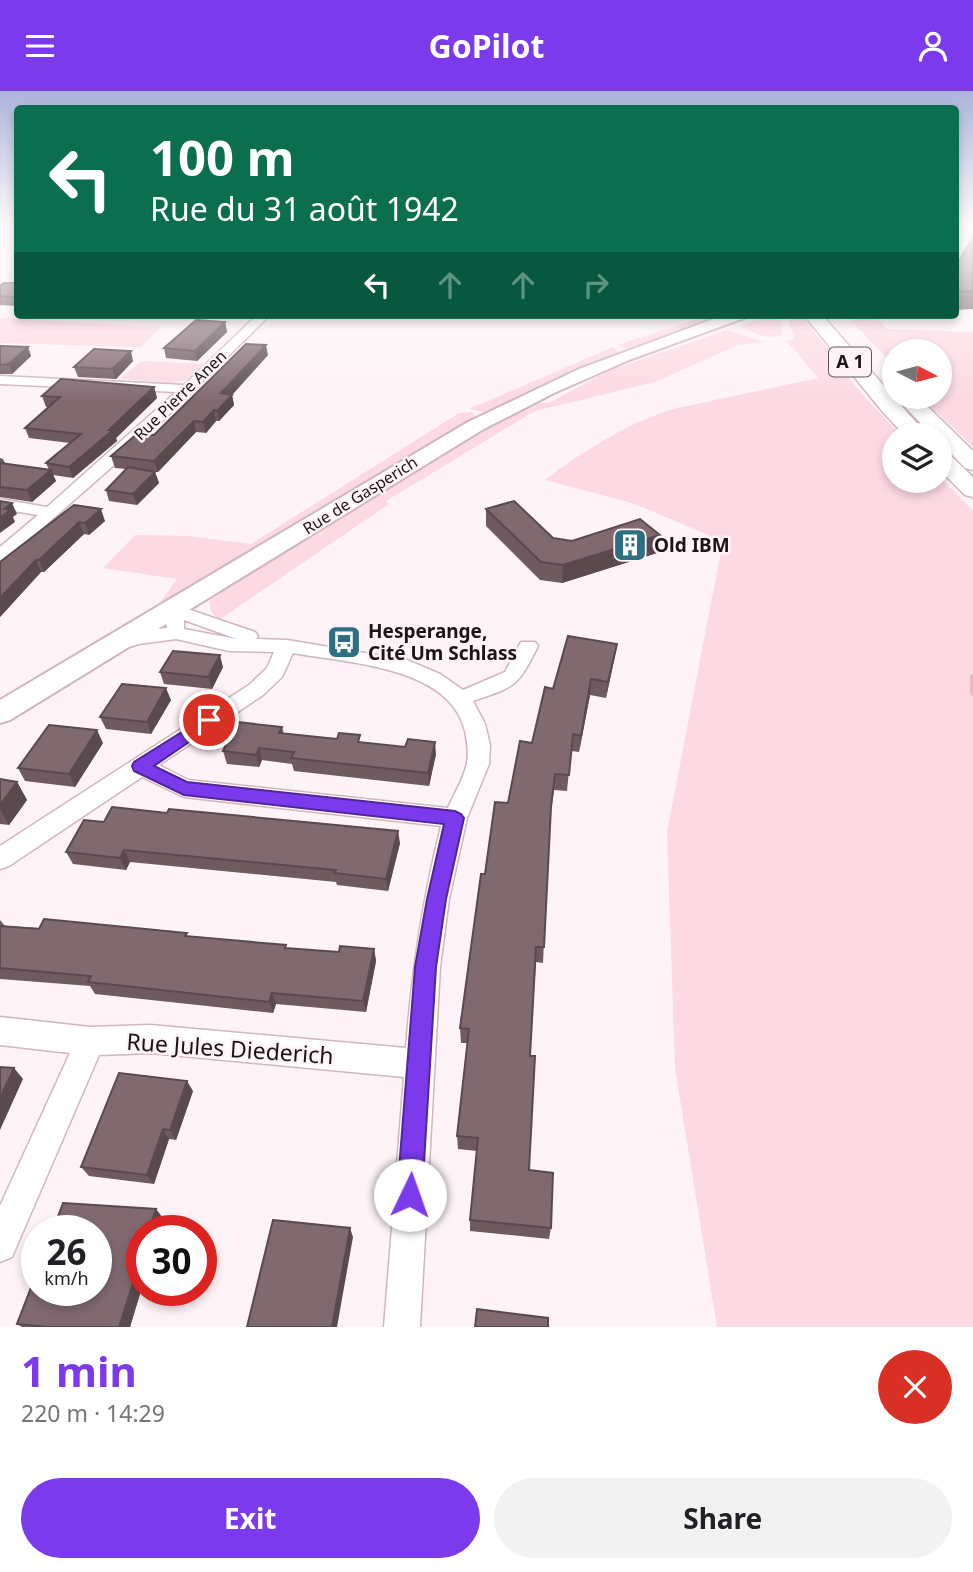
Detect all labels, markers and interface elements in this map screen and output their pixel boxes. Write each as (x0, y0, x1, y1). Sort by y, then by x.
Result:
text: GoPilot (428, 24, 545, 67)
icon: menu (21, 27, 59, 65)
icon: person (914, 27, 952, 65)
text: 100 m (150, 124, 295, 190)
icon: left (35, 133, 126, 224)
text: Rue du 31 août 1942 (150, 187, 459, 230)
icon: left (358, 266, 396, 304)
icon: ahead (431, 266, 469, 304)
icon: ahead (504, 266, 542, 304)
icon: right (577, 266, 615, 304)
north arrow (882, 339, 952, 409)
map controls (882, 339, 952, 493)
street label: Rue Pierre Anen (129, 345, 231, 445)
road number: A 1 (829, 347, 871, 377)
button: layers (882, 423, 952, 493)
street label: Rue de Gasperich (298, 451, 422, 539)
building icon: Old IBM (611, 526, 649, 564)
place label: Old IBM (654, 532, 730, 558)
place label: Hesperange, Cité Um Schlass (368, 618, 517, 666)
bus stop icon: Hesperange, Cité Um Schlass (325, 623, 363, 661)
pin (179, 690, 239, 750)
icon: arrive (190, 701, 228, 739)
street label: Rue Jules Diederich (126, 1025, 335, 1071)
position arrow (373, 1158, 447, 1232)
speed limit sign: 30 (126, 1215, 217, 1306)
text: 26 (46, 1228, 87, 1275)
text: km/h (44, 1266, 89, 1290)
text: 1 min (21, 1342, 137, 1399)
button: close (878, 1350, 952, 1424)
text: 220 m · 14:29 (21, 1397, 165, 1429)
button: Exit (21, 1478, 480, 1558)
button: Share (494, 1478, 952, 1558)

